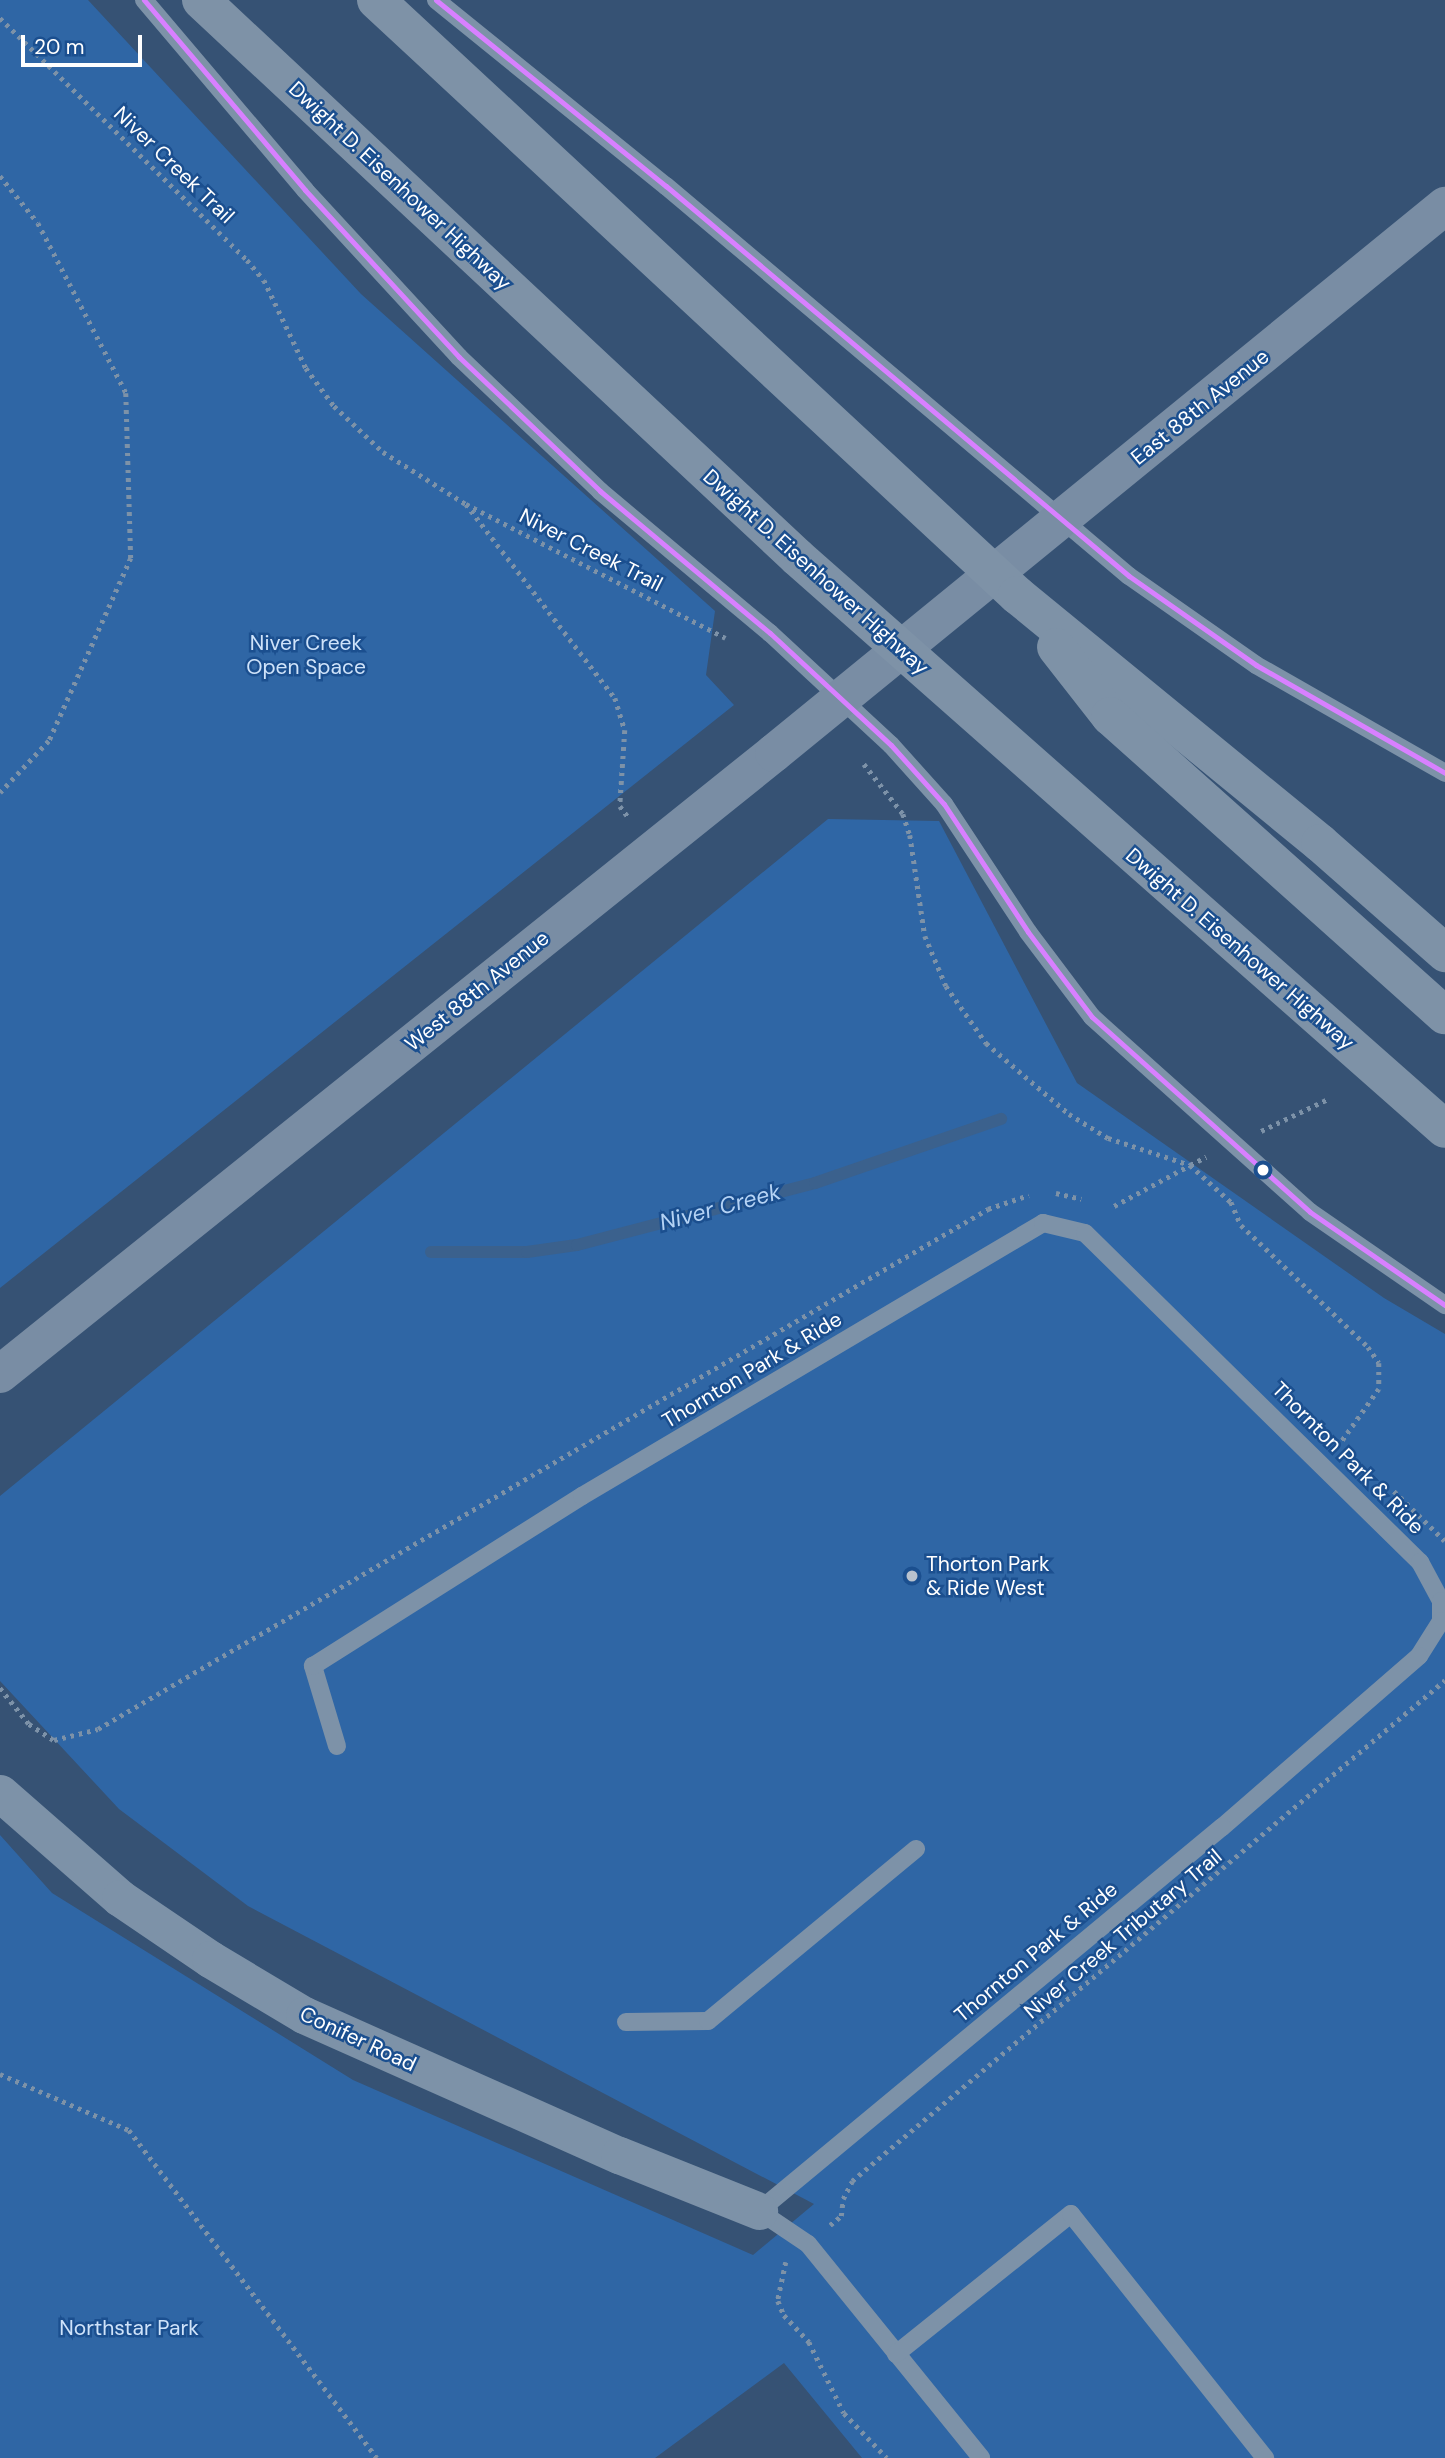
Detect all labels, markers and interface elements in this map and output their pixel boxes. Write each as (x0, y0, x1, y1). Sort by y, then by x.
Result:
scale bar (24, 21, 145, 65)
text: 20 m (34, 33, 85, 61)
street label: Dwight D. Eisenhower Highway (284, 76, 516, 296)
street label: Niver Creek Trail (109, 101, 239, 229)
street label: East 88th Avenue (1126, 344, 1274, 470)
street label: Dwight D. Eisenhower Highway (698, 464, 934, 680)
street label: Niver Creek Trail (515, 503, 667, 597)
park label: Niver Creek Open Space (246, 630, 366, 680)
street label: Dwight D. Eisenhower Highway (1121, 843, 1359, 1055)
street label: West 88th Avenue (400, 925, 554, 1057)
unlabelled marker (1256, 1163, 1270, 1177)
water label: Niver Creek (656, 1178, 784, 1236)
street label: Thornton Park & Ride (658, 1306, 846, 1434)
street label: Thornton Park & Ride (1267, 1377, 1429, 1539)
place label: Thorton Park & Ride West (926, 1551, 1050, 1601)
marker: Thorton Park & Ride West (904, 1568, 920, 1584)
street label: Niver Creek Tributary Trail (1019, 1844, 1227, 2024)
street label: Thornton Park & Ride (949, 1877, 1123, 2027)
street label: Conifer Road (296, 2001, 420, 2077)
park label: Northstar Park (59, 2315, 199, 2341)

